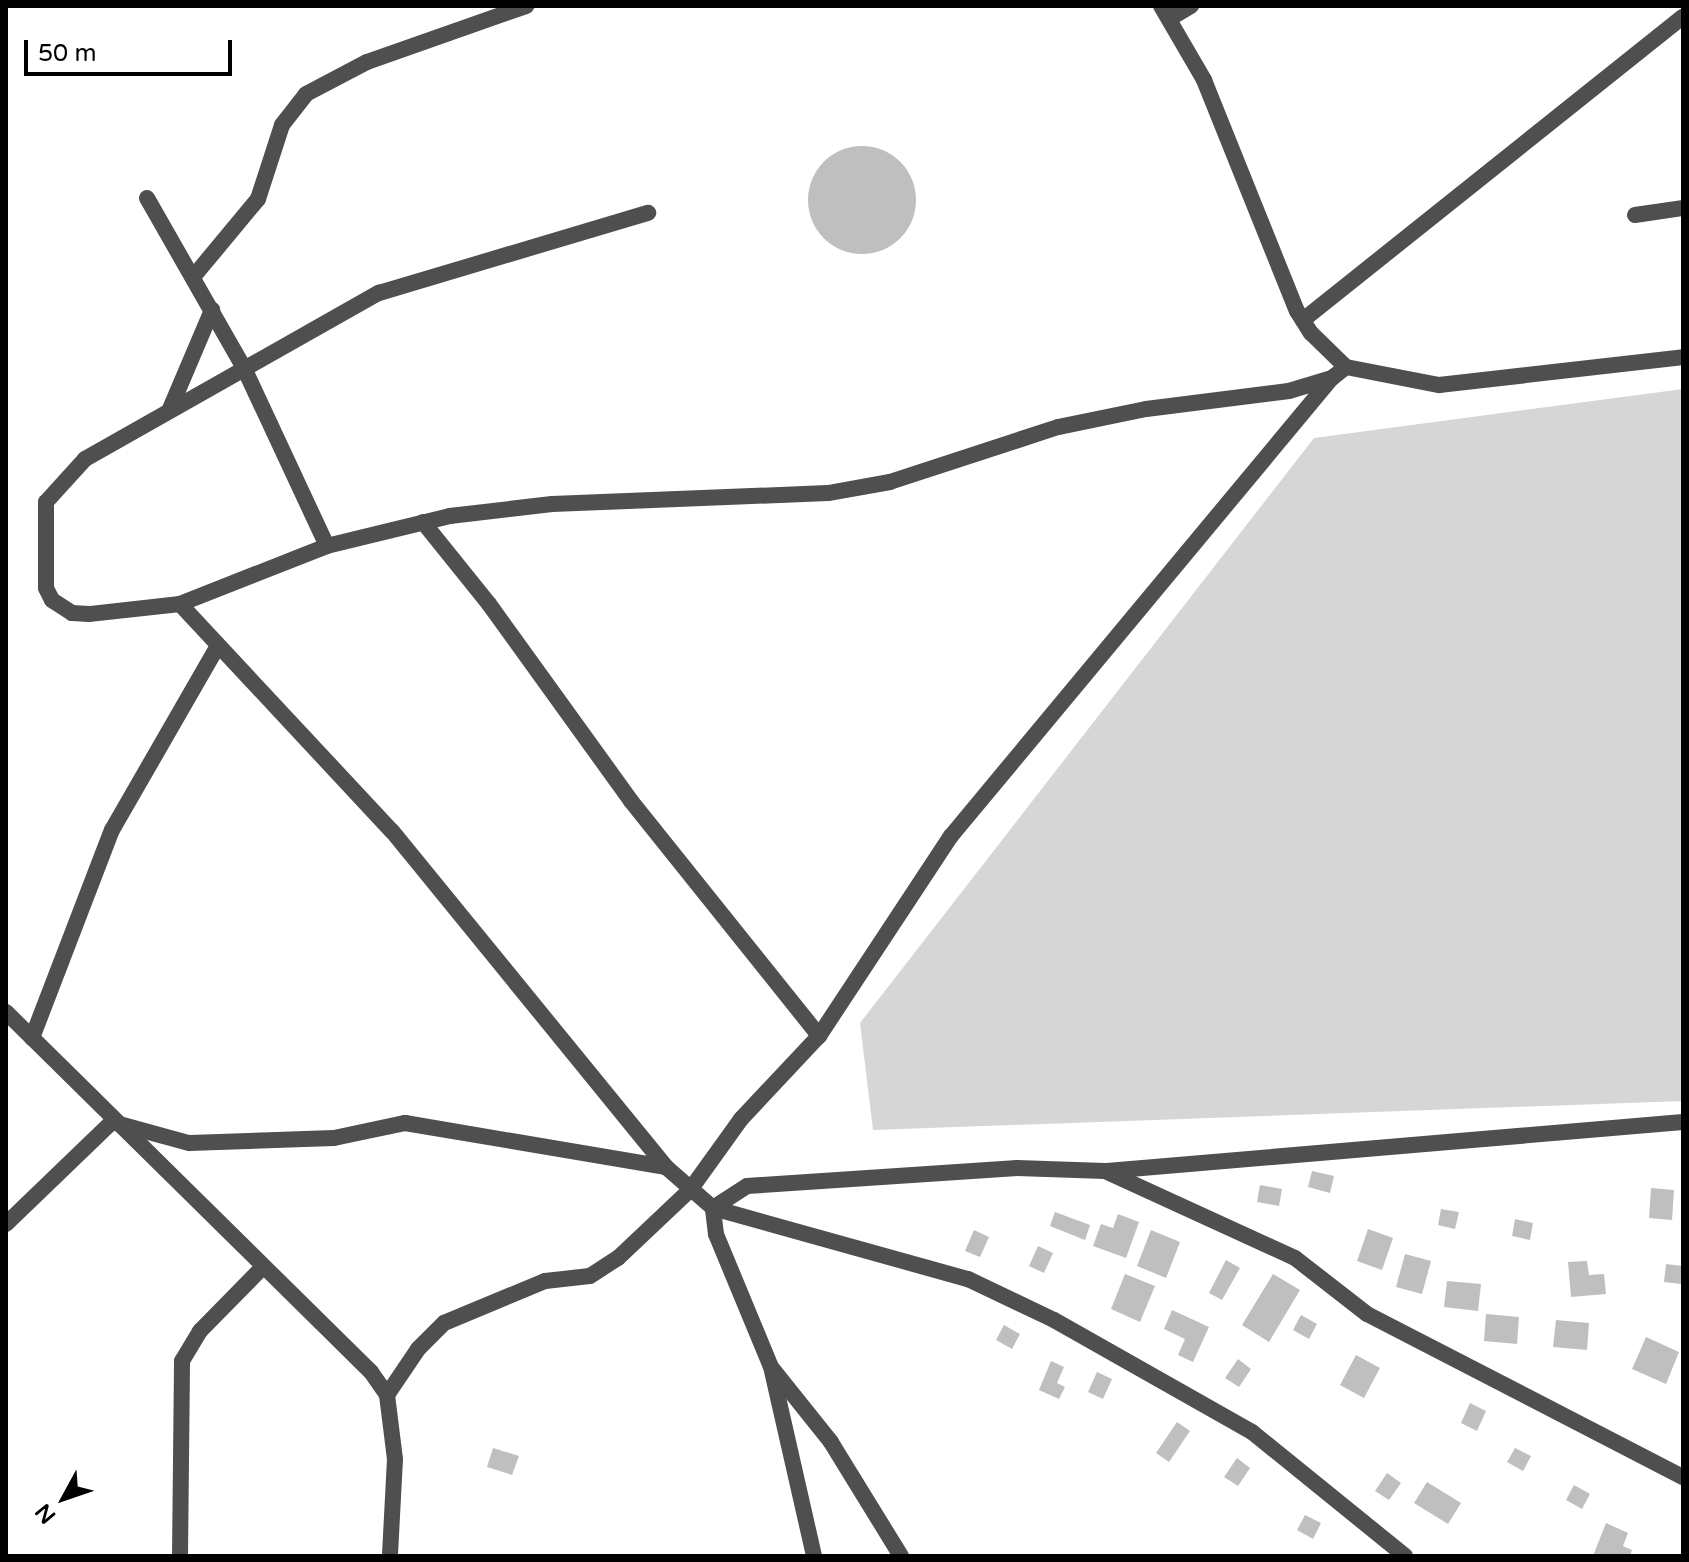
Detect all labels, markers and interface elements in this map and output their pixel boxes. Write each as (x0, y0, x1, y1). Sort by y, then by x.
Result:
scale bar (28, 24, 236, 74)
text: 50 m (38, 39, 96, 68)
north arrow (24, 1458, 104, 1538)
text: N (30, 1498, 61, 1529)

